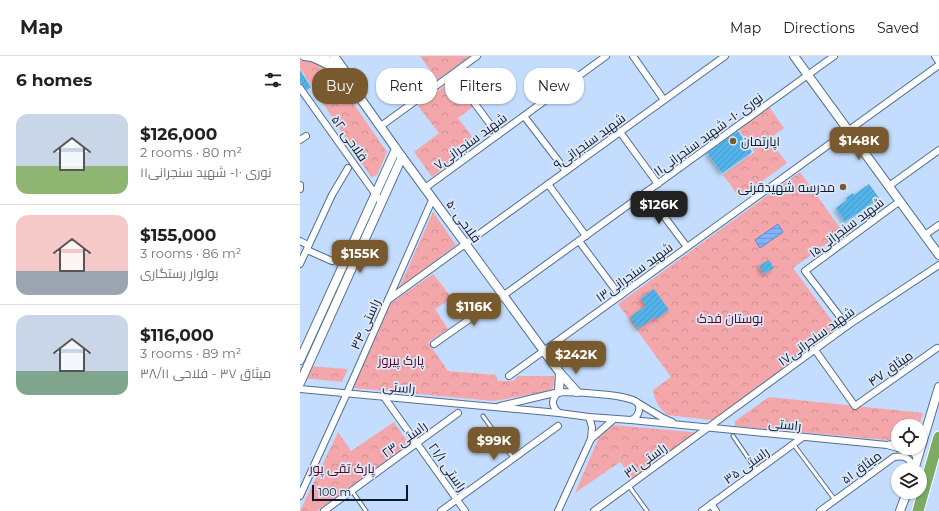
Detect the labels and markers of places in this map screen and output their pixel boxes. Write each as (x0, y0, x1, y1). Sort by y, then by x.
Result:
pin: $148K (831, 127, 887, 161)
place label: اپارتمان (741, 133, 780, 151)
marker: اپارتمان (728, 136, 738, 146)
place label: مدرسه شهیدقرنی (738, 179, 835, 195)
marker: مدرسه شهیدقرنی (838, 182, 848, 192)
pin: $126K (631, 191, 687, 225)
pin: $155K (332, 240, 388, 274)
pin: $116K (446, 293, 502, 327)
pin: $242K (548, 341, 604, 375)
pin: $99K (470, 427, 518, 461)

